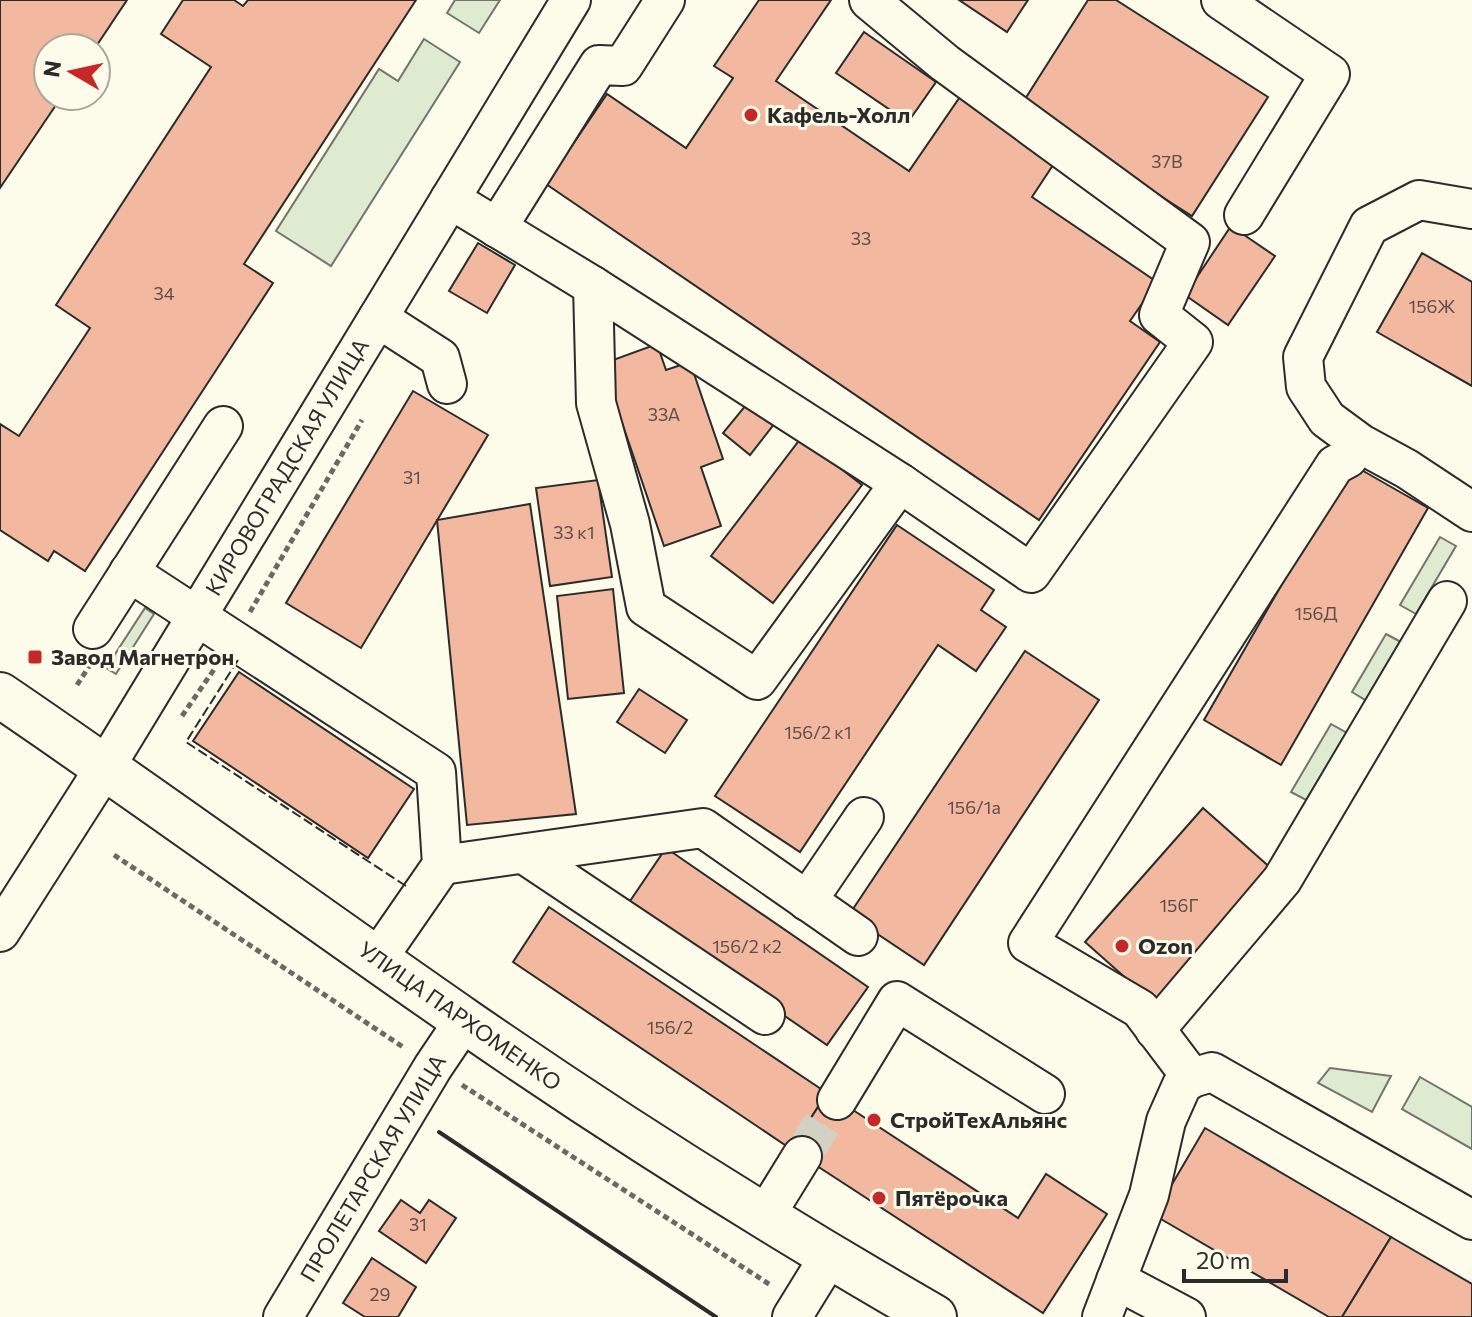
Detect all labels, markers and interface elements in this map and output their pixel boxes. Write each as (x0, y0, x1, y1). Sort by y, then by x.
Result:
north arrow (32, 32, 112, 112)
text: N (37, 59, 66, 79)
place label: Кафель-Холл (767, 101, 910, 128)
marker: Кафель-Холл (742, 106, 760, 124)
house number: 37В (1151, 150, 1183, 172)
house number: 33 (851, 227, 871, 249)
house number: 34 (153, 282, 175, 304)
house number: 156Ж (1409, 295, 1456, 317)
street label: КИРОВОГРАДСКАЯ УЛИЦА (199, 333, 374, 600)
house number: 33А (648, 403, 680, 425)
house number: 31 (403, 466, 421, 488)
house number: 33 к1 (553, 521, 595, 543)
house number: 156Д (1294, 602, 1338, 624)
place label: Завод Магнетрон (51, 643, 234, 670)
marker: Завод Магнетрон (26, 648, 44, 666)
house number: 156/2 к1 (784, 721, 852, 743)
house number: 156/1а (947, 796, 1001, 818)
house number: 156Г (1159, 894, 1199, 916)
place label: Ozon (1138, 932, 1193, 959)
street label: УЛИЦА ПАРХОМЕНКО (354, 935, 567, 1096)
house number: 156/2 к2 (712, 935, 782, 957)
marker: Ozon (1113, 937, 1131, 955)
house number: 156/2 (647, 1016, 693, 1038)
street label: ПРОЛЕТАРСКАЯ УЛИЦА (294, 1049, 451, 1286)
place label: СтройТехАльянс (890, 1106, 1067, 1133)
marker: СтройТехАльянс (865, 1111, 883, 1129)
place label: Пятёрочка (895, 1184, 1008, 1211)
marker: Пятёрочка (870, 1189, 888, 1207)
house number: 31 (409, 1213, 427, 1235)
scale bar (1184, 1233, 1286, 1283)
text: 20 m (1196, 1245, 1250, 1274)
house number: 29 (370, 1283, 390, 1305)

